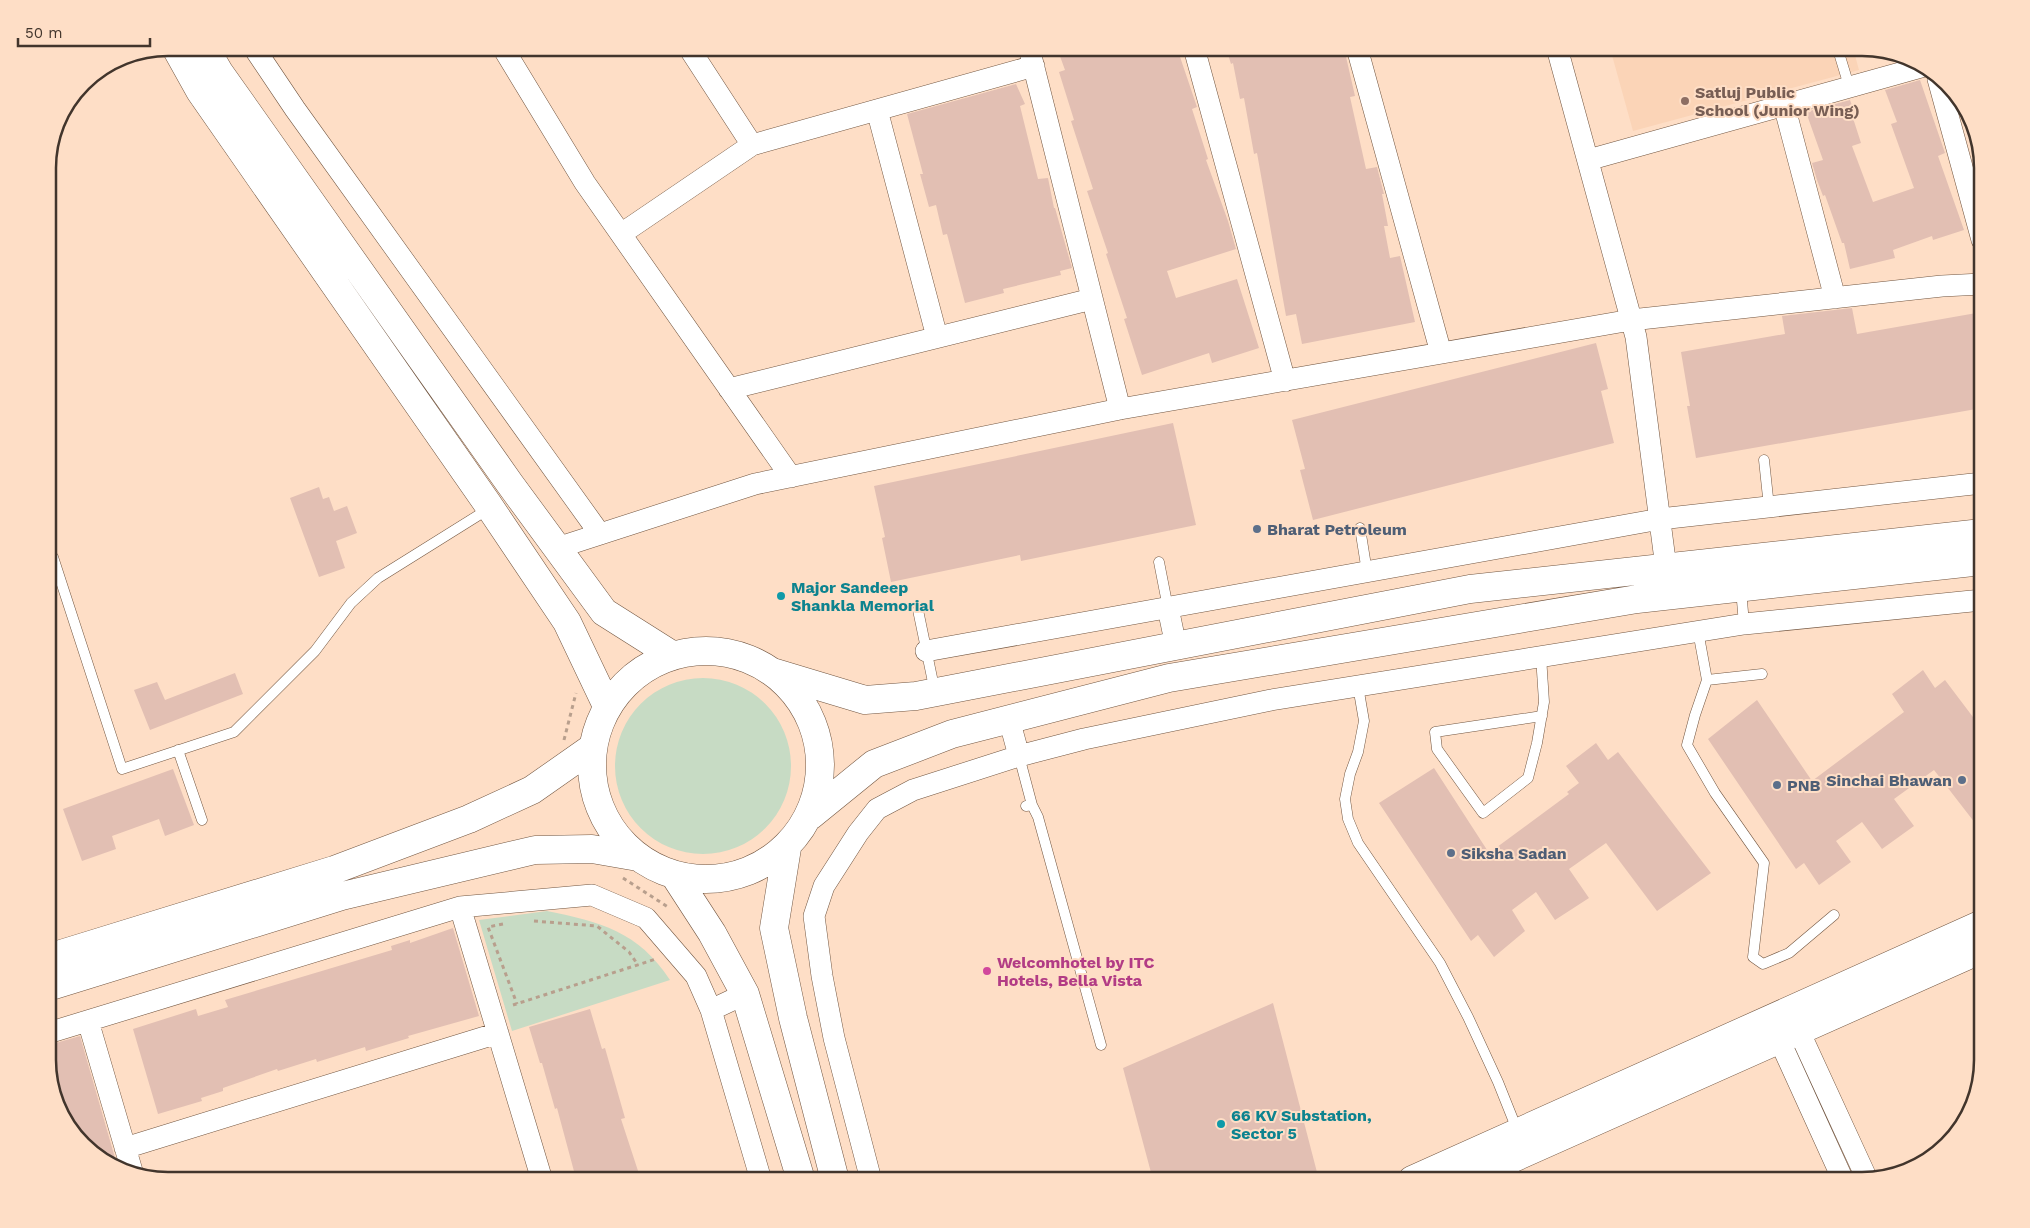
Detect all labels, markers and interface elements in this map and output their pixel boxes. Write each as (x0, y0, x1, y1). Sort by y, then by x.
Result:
scale bar (18, 15, 150, 47)
text: 50 m (25, 24, 62, 42)
place label: Satluj Public School (Junior Wing) (1695, 83, 1860, 120)
marker: Satluj Public School (Junior Wing) (1679, 95, 1691, 107)
place label: Bharat Petroleum (1267, 520, 1407, 539)
marker: Bharat Petroleum (1251, 523, 1263, 535)
place label: Major Sandeep Shankla Memorial (791, 578, 935, 615)
marker: Major Sandeep Shankla Memorial (775, 590, 787, 602)
place label: Sinchai Bhawan (1826, 771, 1952, 790)
marker: Sinchai Bhawan (1956, 774, 1968, 786)
place label: PNB (1787, 776, 1821, 795)
marker: PNB (1771, 779, 1783, 791)
place label: Siksha Sadan (1461, 844, 1567, 863)
marker: Siksha Sadan (1445, 847, 1457, 859)
place label: Welcomhotel by ITC Hotels, Bella Vista (997, 953, 1155, 990)
marker: Welcomhotel by ITC Hotels, Bella Vista (981, 965, 993, 977)
place label: 66 KV Substation, Sector 5 (1231, 1106, 1372, 1143)
marker: 66 KV Substation, Sector 5 (1215, 1118, 1227, 1130)

